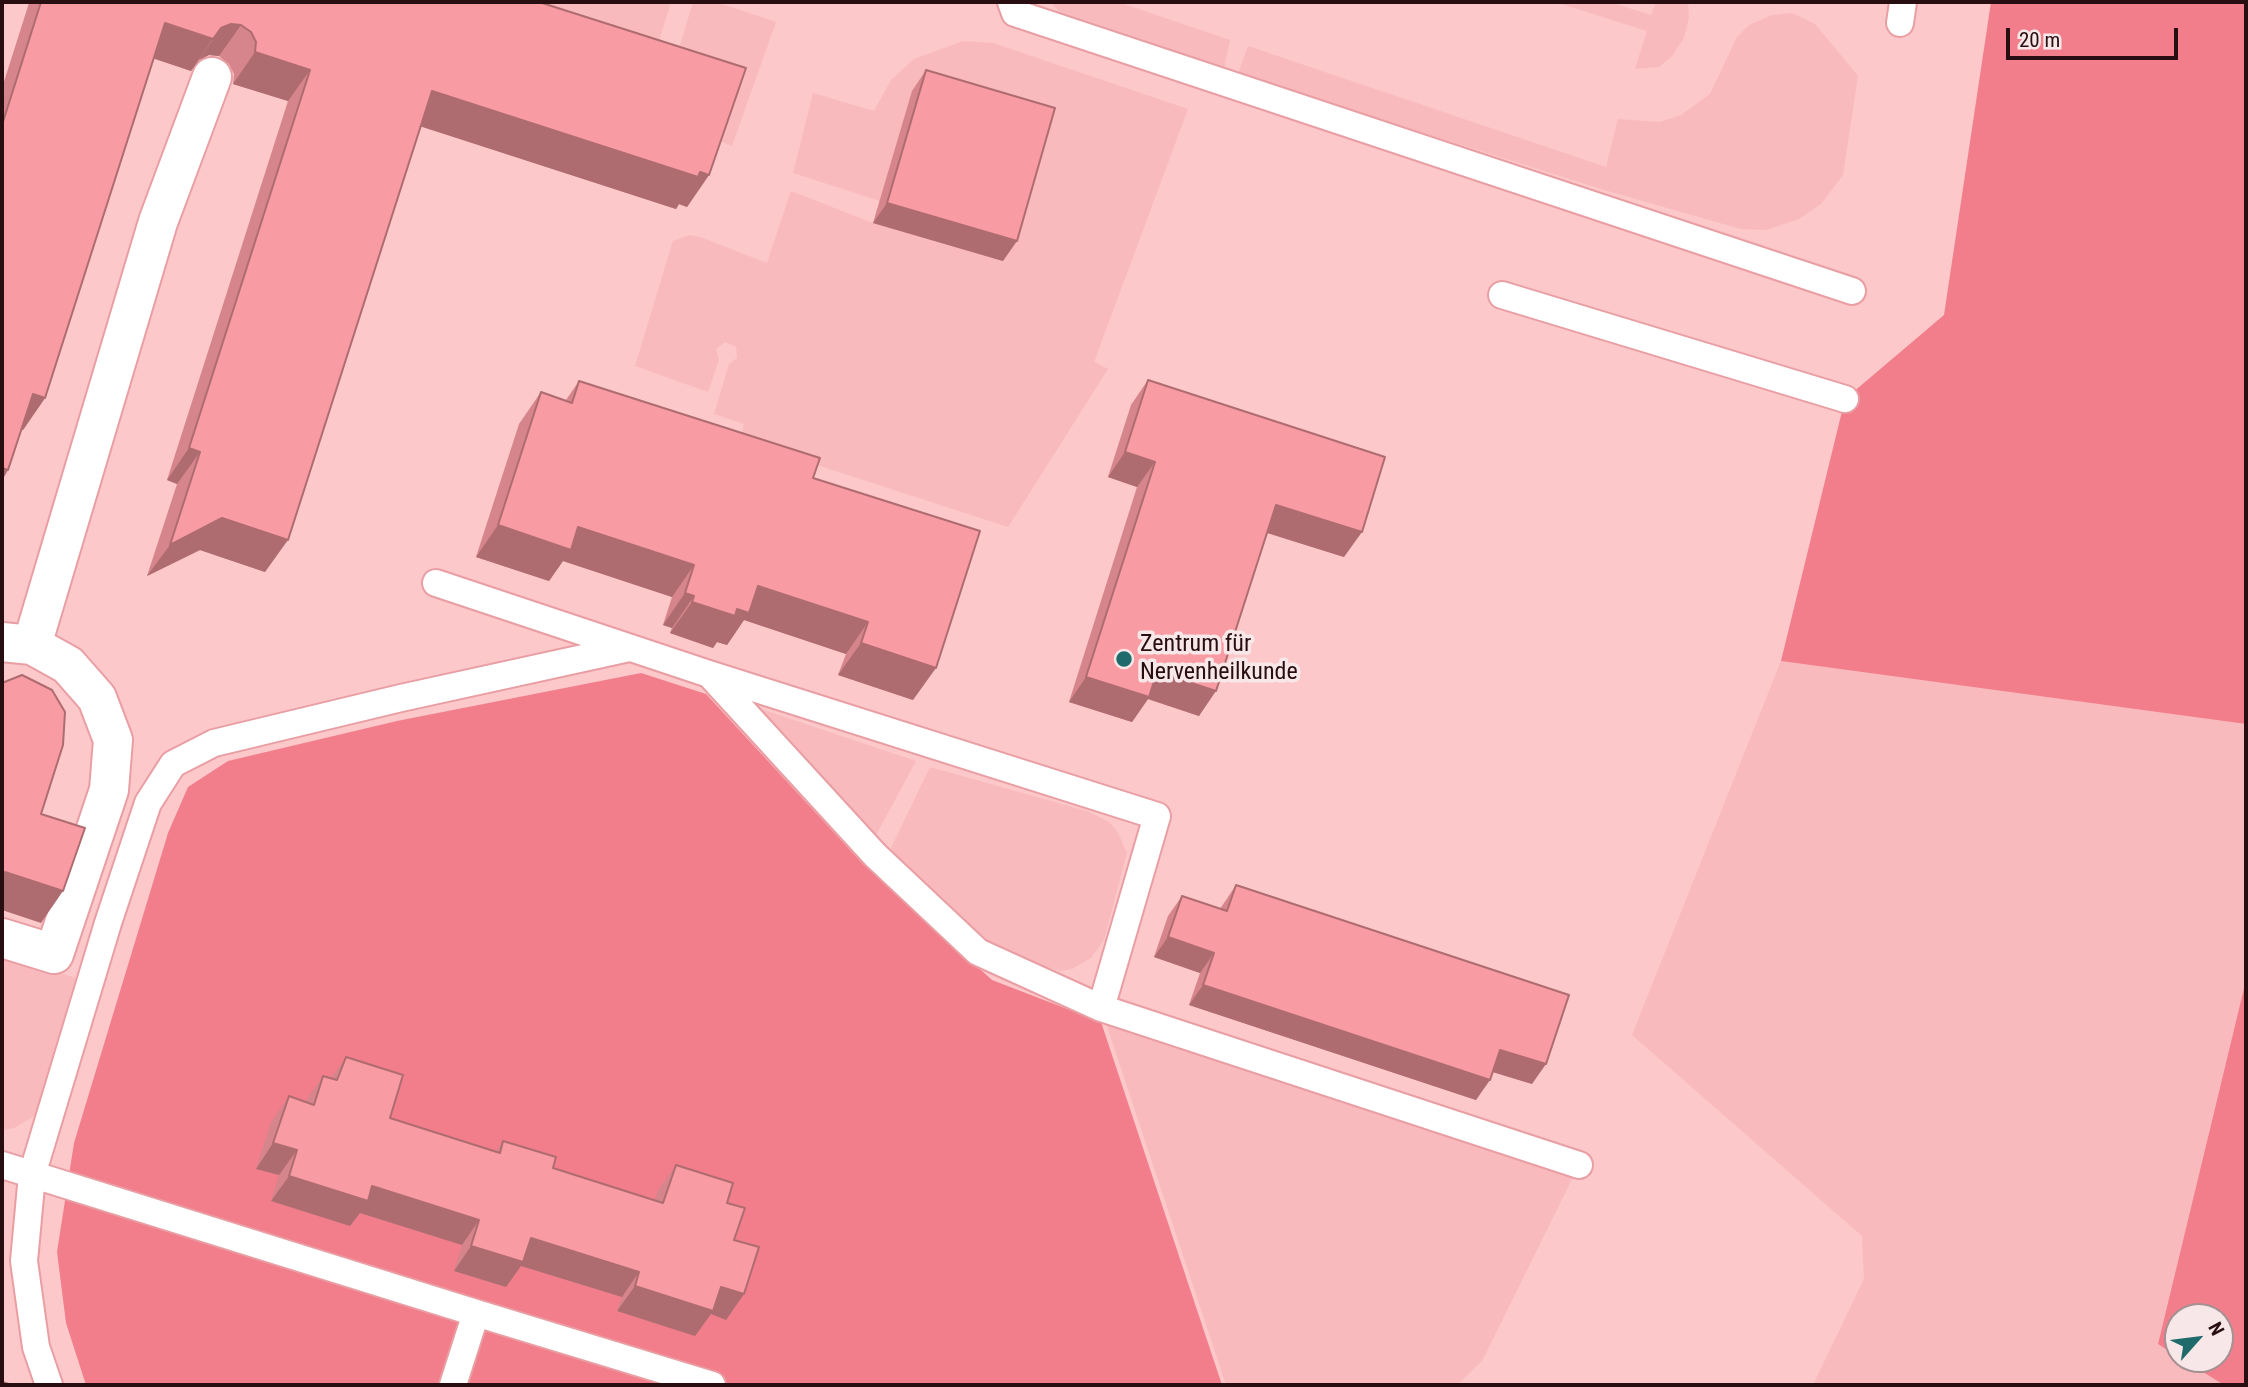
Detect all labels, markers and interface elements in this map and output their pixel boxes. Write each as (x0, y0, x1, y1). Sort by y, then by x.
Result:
scale bar (2010, 14, 2182, 58)
text: 20 m (2019, 28, 2060, 52)
place label: Zentrum für Nervenheilkunde (1140, 631, 1298, 687)
marker: Zentrum für Nervenheilkunde (1114, 649, 1134, 669)
north arrow (2164, 1303, 2234, 1373)
text: N (2203, 1318, 2229, 1339)

